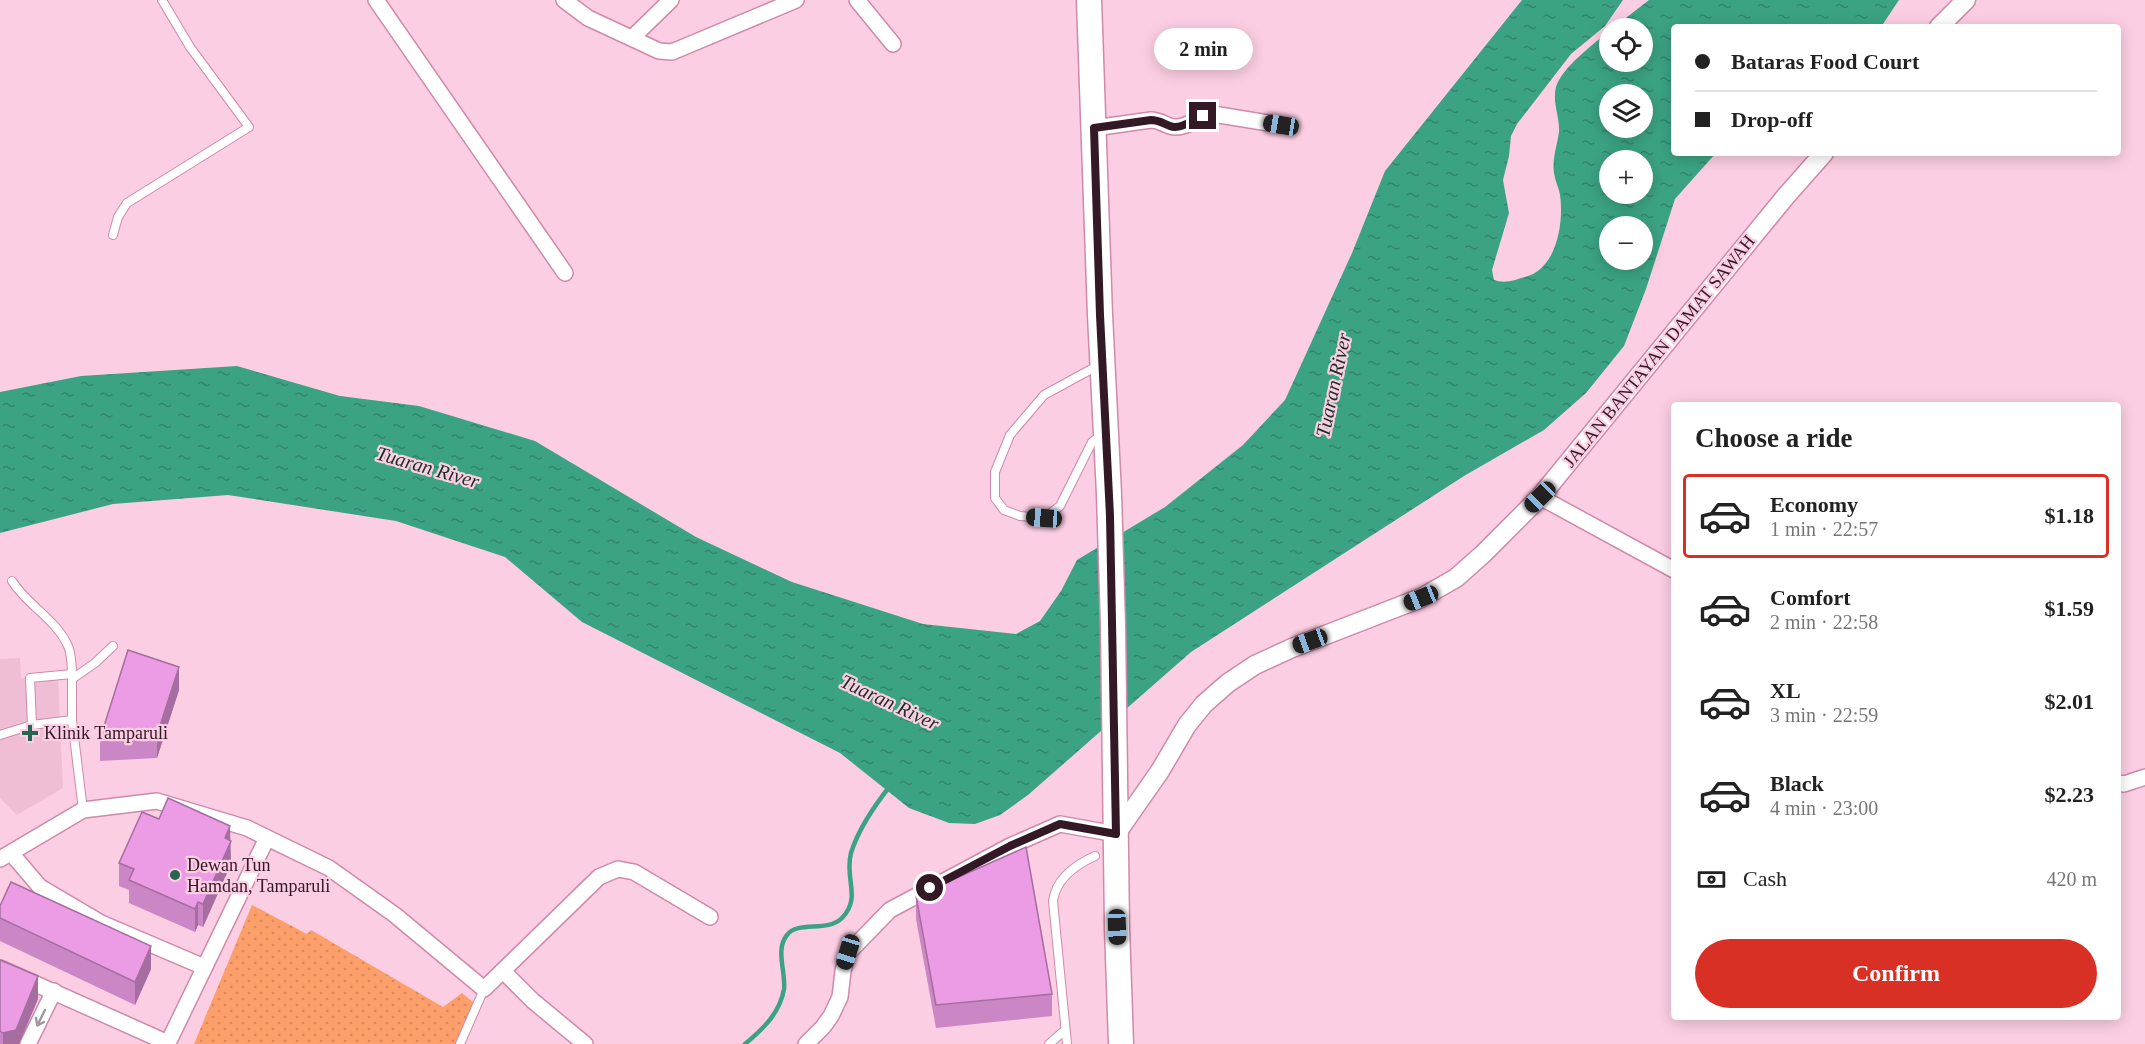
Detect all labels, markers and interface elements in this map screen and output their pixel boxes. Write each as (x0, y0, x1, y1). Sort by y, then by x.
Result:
map controls (1599, 18, 1653, 270)
button: locate (1599, 18, 1653, 72)
callout: 2 min (1154, 29, 1252, 71)
text: 2 min (1179, 38, 1228, 60)
text: Bataras Food Court (1731, 49, 1919, 74)
button: layers (1599, 84, 1653, 138)
route end (1189, 102, 1216, 129)
text: Drop-off (1731, 107, 1812, 132)
car (1262, 113, 1300, 137)
button: + (1599, 150, 1653, 204)
button: − (1599, 216, 1653, 270)
street label: JALAN BANTAYAN DAMAT SAWAH (1559, 231, 1759, 471)
water label: Tuaran River (1311, 331, 1355, 439)
text: Choose a ride (1695, 423, 1853, 453)
water label: Tuaran River (374, 442, 482, 492)
car (1521, 478, 1559, 516)
icon: car (1698, 489, 1752, 543)
text: Economy (1770, 492, 1858, 517)
text: $1.18 (2045, 503, 2094, 528)
car (1025, 508, 1063, 528)
text: 1 min · 22:57 (1770, 518, 1878, 540)
icon: car (1698, 582, 1752, 636)
car (1401, 583, 1441, 613)
text: Comfort (1770, 585, 1851, 610)
text: $1.59 (2045, 596, 2094, 621)
text: 2 min · 22:58 (1770, 611, 1878, 633)
car (1290, 626, 1330, 656)
water label: Tuaran River (837, 670, 943, 734)
icon: car (1698, 675, 1752, 729)
text: XL (1770, 678, 1801, 703)
text: $2.01 (2045, 689, 2094, 714)
text: 3 min · 22:59 (1770, 704, 1878, 726)
place label: Klinik Tamparuli (44, 723, 168, 743)
marker: Klinik Tamparuli (21, 724, 39, 742)
icon: car (1698, 768, 1752, 822)
text: Black (1770, 771, 1824, 796)
text: $2.23 (2045, 782, 2094, 807)
text: 4 min · 23:00 (1770, 797, 1878, 819)
place label: Dewan Tun Hamdan, Tamparuli (187, 855, 330, 896)
icon: cash (1695, 863, 1728, 896)
text: Cash (1743, 866, 1787, 891)
marker: Dewan Tun Hamdan, Tamparuli (168, 868, 182, 882)
text: 420 m (2046, 868, 2097, 890)
route start (916, 874, 943, 901)
car (1107, 909, 1127, 945)
car (834, 932, 862, 972)
button: Confirm (1695, 939, 2097, 1008)
one-way arrow (35, 1008, 46, 1026)

